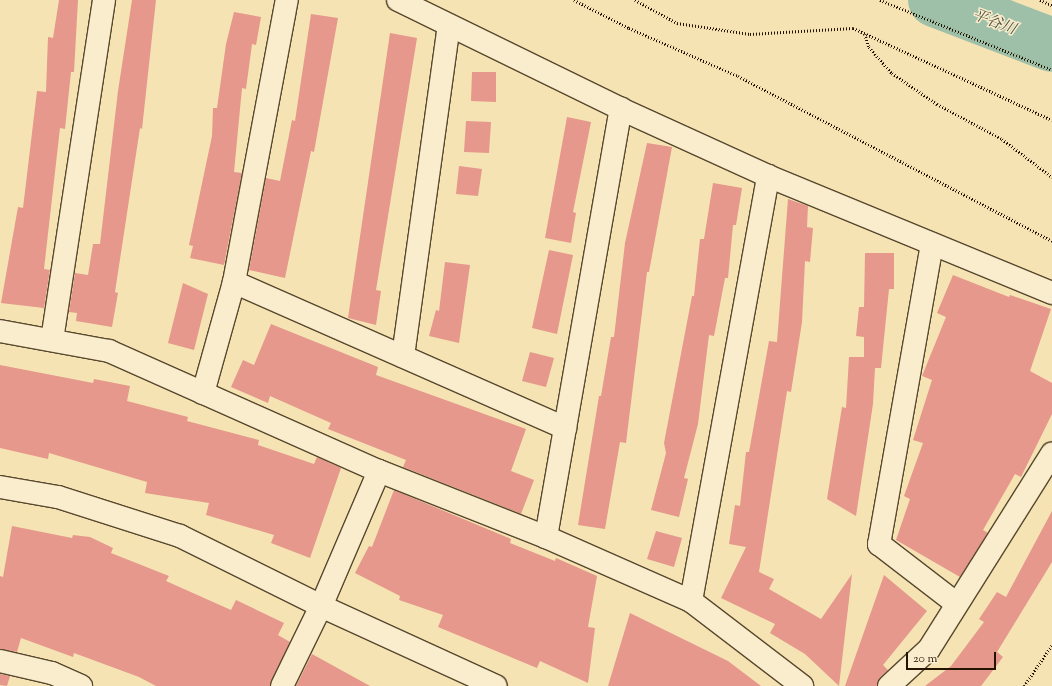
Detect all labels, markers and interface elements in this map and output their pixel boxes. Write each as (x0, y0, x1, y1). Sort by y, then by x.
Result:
water label: 平谷川 (970, 7, 1018, 39)
scale bar (908, 644, 998, 670)
text: 20 m (913, 650, 937, 668)

